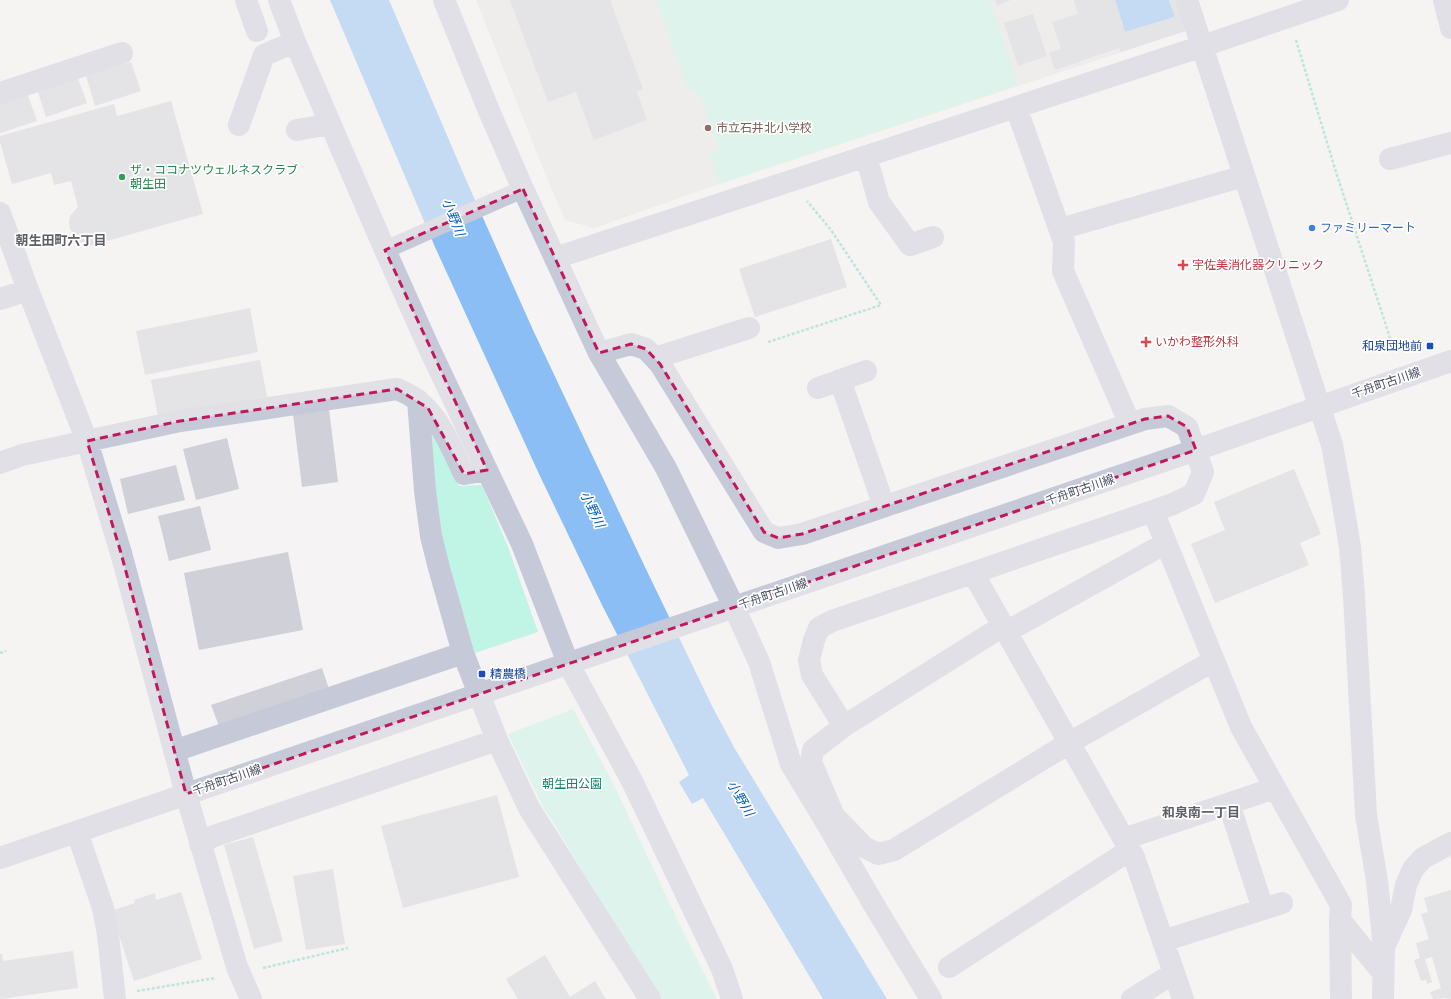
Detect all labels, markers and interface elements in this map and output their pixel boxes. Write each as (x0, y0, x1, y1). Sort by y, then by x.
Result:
place label: 市立石井北小学校 (716, 121, 812, 135)
marker: 市立石井北小学校 (703, 123, 713, 133)
place label: ザ・ココナツウェルネスクラブ 朝生田 (130, 163, 298, 191)
marker: ザ・ココナツウェルネスクラブ 朝生田 (117, 172, 127, 182)
water label: 小野川 (439, 196, 469, 240)
place label: ファミリーマート (1320, 221, 1416, 235)
marker: ファミリーマート (1307, 223, 1317, 233)
district label: 朝生田町六丁目 (15, 233, 107, 248)
place label: 宇佐美消化器クリニック (1192, 258, 1324, 272)
marker: 宇佐美消化器クリニック (1177, 259, 1189, 271)
place label: いかわ整形外科 (1155, 335, 1239, 349)
marker: いかわ整形外科 (1140, 336, 1152, 348)
place label: 和泉団地前 (1362, 339, 1422, 353)
marker: 和泉団地前 (1425, 341, 1435, 351)
street label: 千舟町古川線 (1350, 365, 1422, 401)
street label: 千舟町古川線 (1044, 472, 1116, 508)
water label: 小野川 (577, 488, 609, 532)
street label: 千舟町古川線 (737, 576, 809, 612)
place label: 精農橋 (490, 667, 526, 681)
marker: 精農橋 (477, 669, 487, 679)
street label: 千舟町古川線 (191, 762, 263, 798)
park label: 朝生田公園 (542, 777, 602, 791)
water label: 小野川 (724, 778, 758, 821)
district label: 和泉南一丁目 (1162, 805, 1240, 820)

